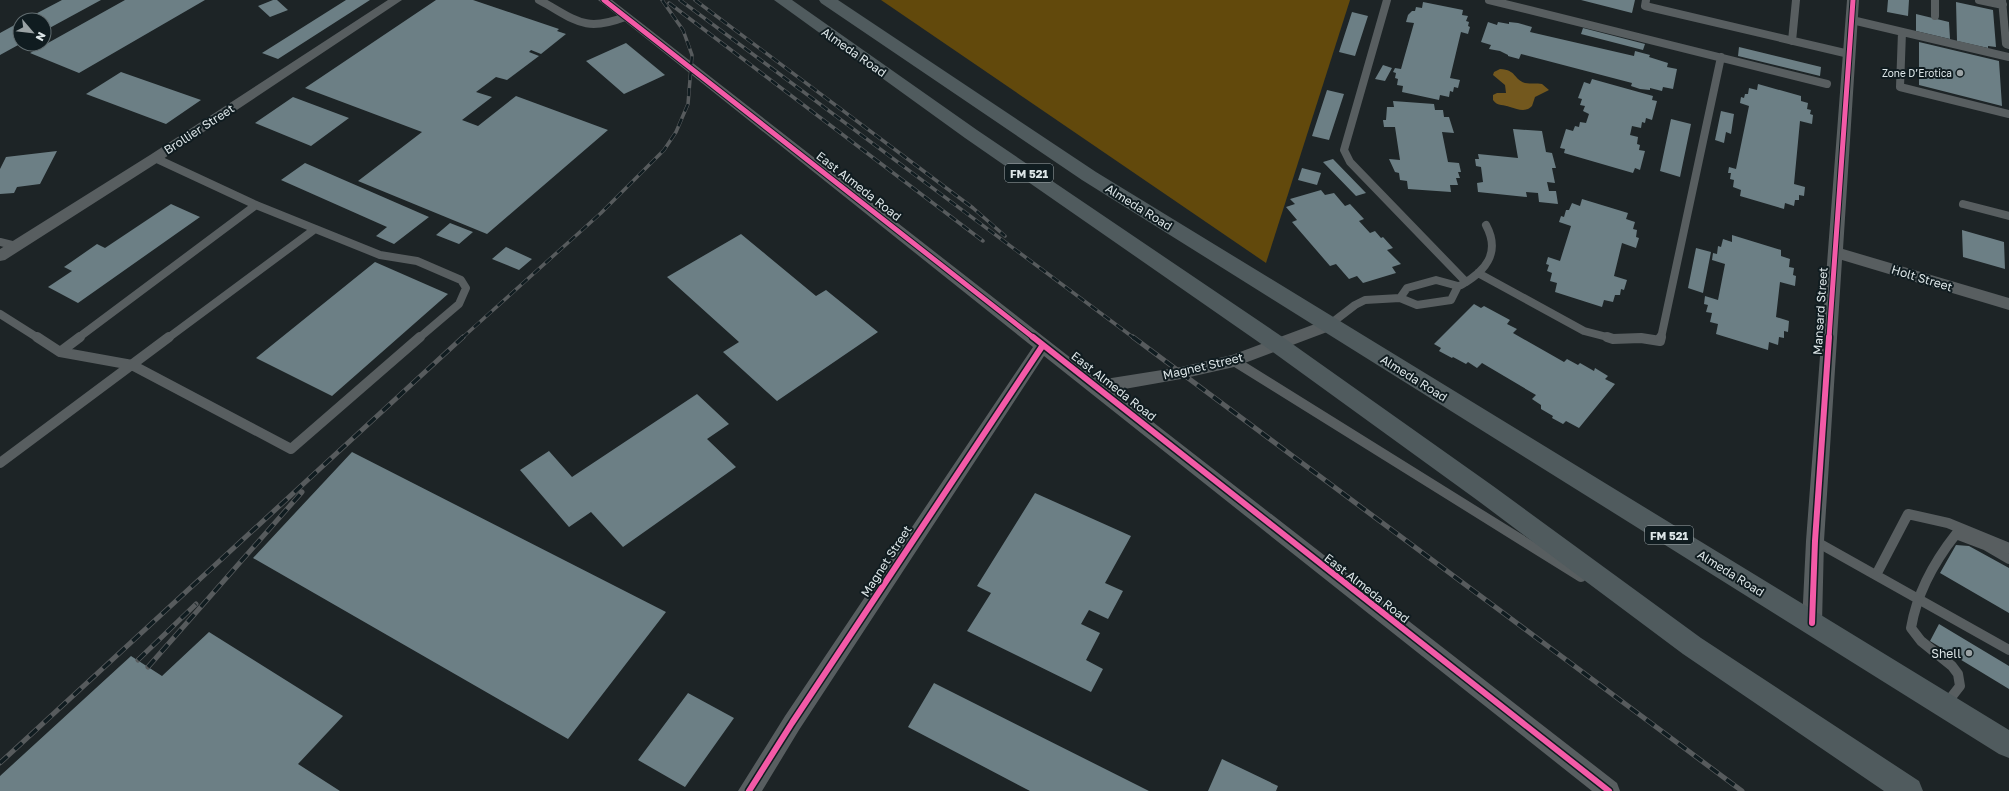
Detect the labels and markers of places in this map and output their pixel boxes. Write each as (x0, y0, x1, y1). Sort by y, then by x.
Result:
place label: Zone D’Erotica (1882, 67, 1952, 79)
marker: Zone D’Erotica (1955, 68, 1965, 78)
place label: Shell (1931, 646, 1961, 661)
marker: Shell (1964, 648, 1974, 658)

